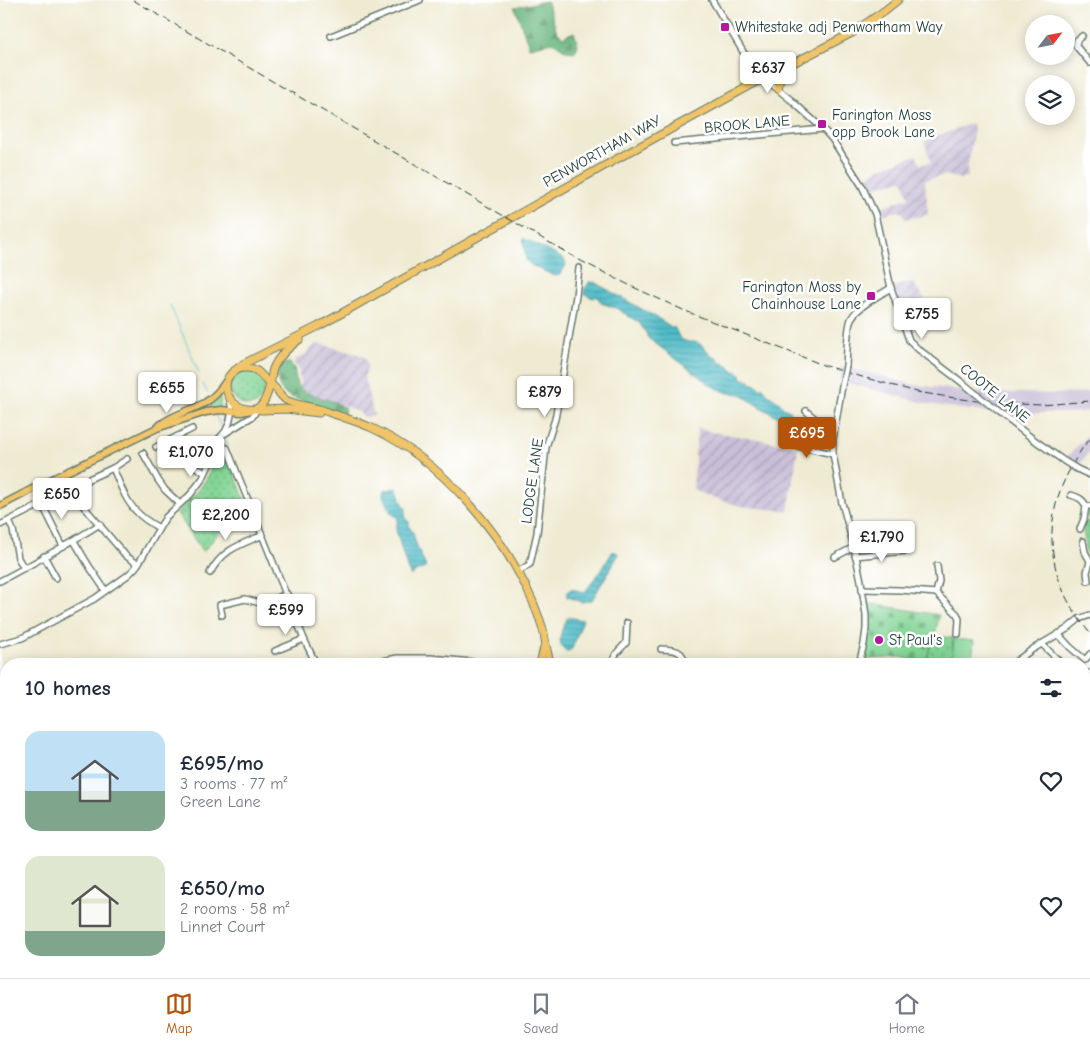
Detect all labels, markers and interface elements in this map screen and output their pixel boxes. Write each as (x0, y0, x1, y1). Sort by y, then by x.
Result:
north arrow (1025, 15, 1075, 65)
map controls (1025, 15, 1075, 125)
place label: Whitestake adj Penwortham Way (735, 18, 943, 36)
marker: Whitestake adj Penwortham Way (719, 21, 731, 33)
pin: £637 (738, 52, 798, 94)
text: £637 (751, 59, 785, 77)
button: layers (1025, 75, 1075, 125)
place label: Farington Moss opp Brook Lane (832, 106, 935, 141)
street label: PENWORTHAM WAY (540, 111, 664, 191)
street label: BROOK LANE (703, 111, 791, 137)
marker: Farington Moss opp Brook Lane (816, 118, 828, 130)
place label: Farington Moss by Chainhouse Lane (742, 278, 861, 313)
marker: Farington Moss by Chainhouse Lane (865, 290, 877, 302)
pin: £755 (892, 298, 952, 340)
text: £755 (905, 305, 939, 323)
street label: COOTE LANE (956, 359, 1034, 427)
pin: £655 (137, 372, 197, 414)
pin: £879 (515, 376, 575, 418)
text: £655 (149, 379, 185, 397)
text: £879 (528, 383, 562, 401)
pin: £695 (777, 416, 837, 459)
text: £695 (789, 424, 825, 442)
pin: £1,070 (150, 436, 232, 478)
street label: LODGE LANE (517, 437, 547, 525)
text: £1,070 (168, 443, 214, 461)
pin: £650 (32, 478, 92, 520)
text: £650 (44, 485, 80, 503)
pin: £2,200 (185, 498, 267, 541)
text: £2,200 (202, 506, 250, 524)
pin: £1,790 (841, 520, 923, 563)
text: £1,790 (860, 528, 904, 546)
pin: £599 (256, 594, 316, 636)
text: £599 (268, 601, 304, 619)
place label: St Paul's (889, 631, 942, 649)
marker: St Paul's (873, 634, 885, 646)
icon: filters (1037, 674, 1065, 702)
text: 10 homes (25, 676, 111, 700)
icon: home (65, 751, 125, 811)
text: £695/mo (180, 751, 264, 775)
icon: heart (1037, 767, 1065, 795)
text: 3 rooms · 77 m² (180, 775, 288, 793)
text: Green Lane (180, 793, 261, 811)
icon: home (65, 876, 125, 936)
text: £650/mo (180, 876, 265, 900)
icon: heart (1037, 892, 1065, 920)
text: 2 rooms · 58 m² (180, 900, 290, 918)
text: Linnet Court (180, 918, 265, 936)
tab: Map (165, 990, 193, 1037)
tab: Saved (523, 990, 558, 1037)
tab: Home (889, 990, 925, 1037)

